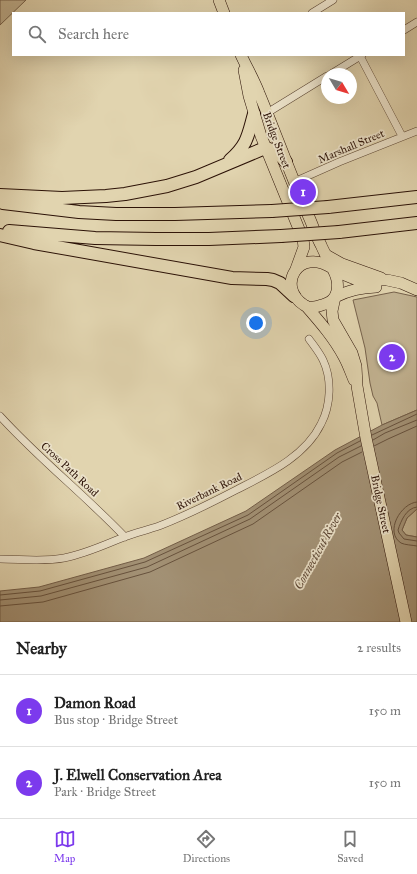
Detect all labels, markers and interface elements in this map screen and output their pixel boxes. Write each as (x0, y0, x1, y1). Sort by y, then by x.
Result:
search box (12, 12, 405, 56)
icon: search (26, 23, 48, 45)
text: Search here (58, 25, 129, 43)
north arrow (321, 68, 357, 104)
street label: Bridge Street (260, 110, 293, 170)
street label: Marshall Street (316, 127, 386, 166)
pin: 1 (290, 177, 316, 207)
your location (246, 313, 266, 333)
pin: 2 (379, 342, 405, 372)
street label: Cross Path Road (38, 439, 102, 500)
street label: Riverbank Road (174, 470, 245, 513)
street label: Bridge Street (368, 474, 393, 535)
water label: Connecticut River (291, 509, 345, 592)
text: Nearby (16, 638, 67, 659)
text: 2 results (357, 640, 401, 656)
text: Damon Road (54, 694, 136, 712)
text: 1 (26, 703, 32, 719)
text: 150 m (369, 703, 401, 719)
text: Bus stop · Bridge Street (54, 712, 178, 728)
text: J. Elwell Conservation Area (54, 766, 222, 784)
text: 2 (26, 775, 32, 791)
text: 150 m (369, 775, 401, 791)
text: Park · Bridge Street (54, 784, 156, 800)
tab: Map (54, 828, 76, 865)
tab: Directions (183, 828, 230, 865)
tab: Saved (337, 828, 363, 865)

